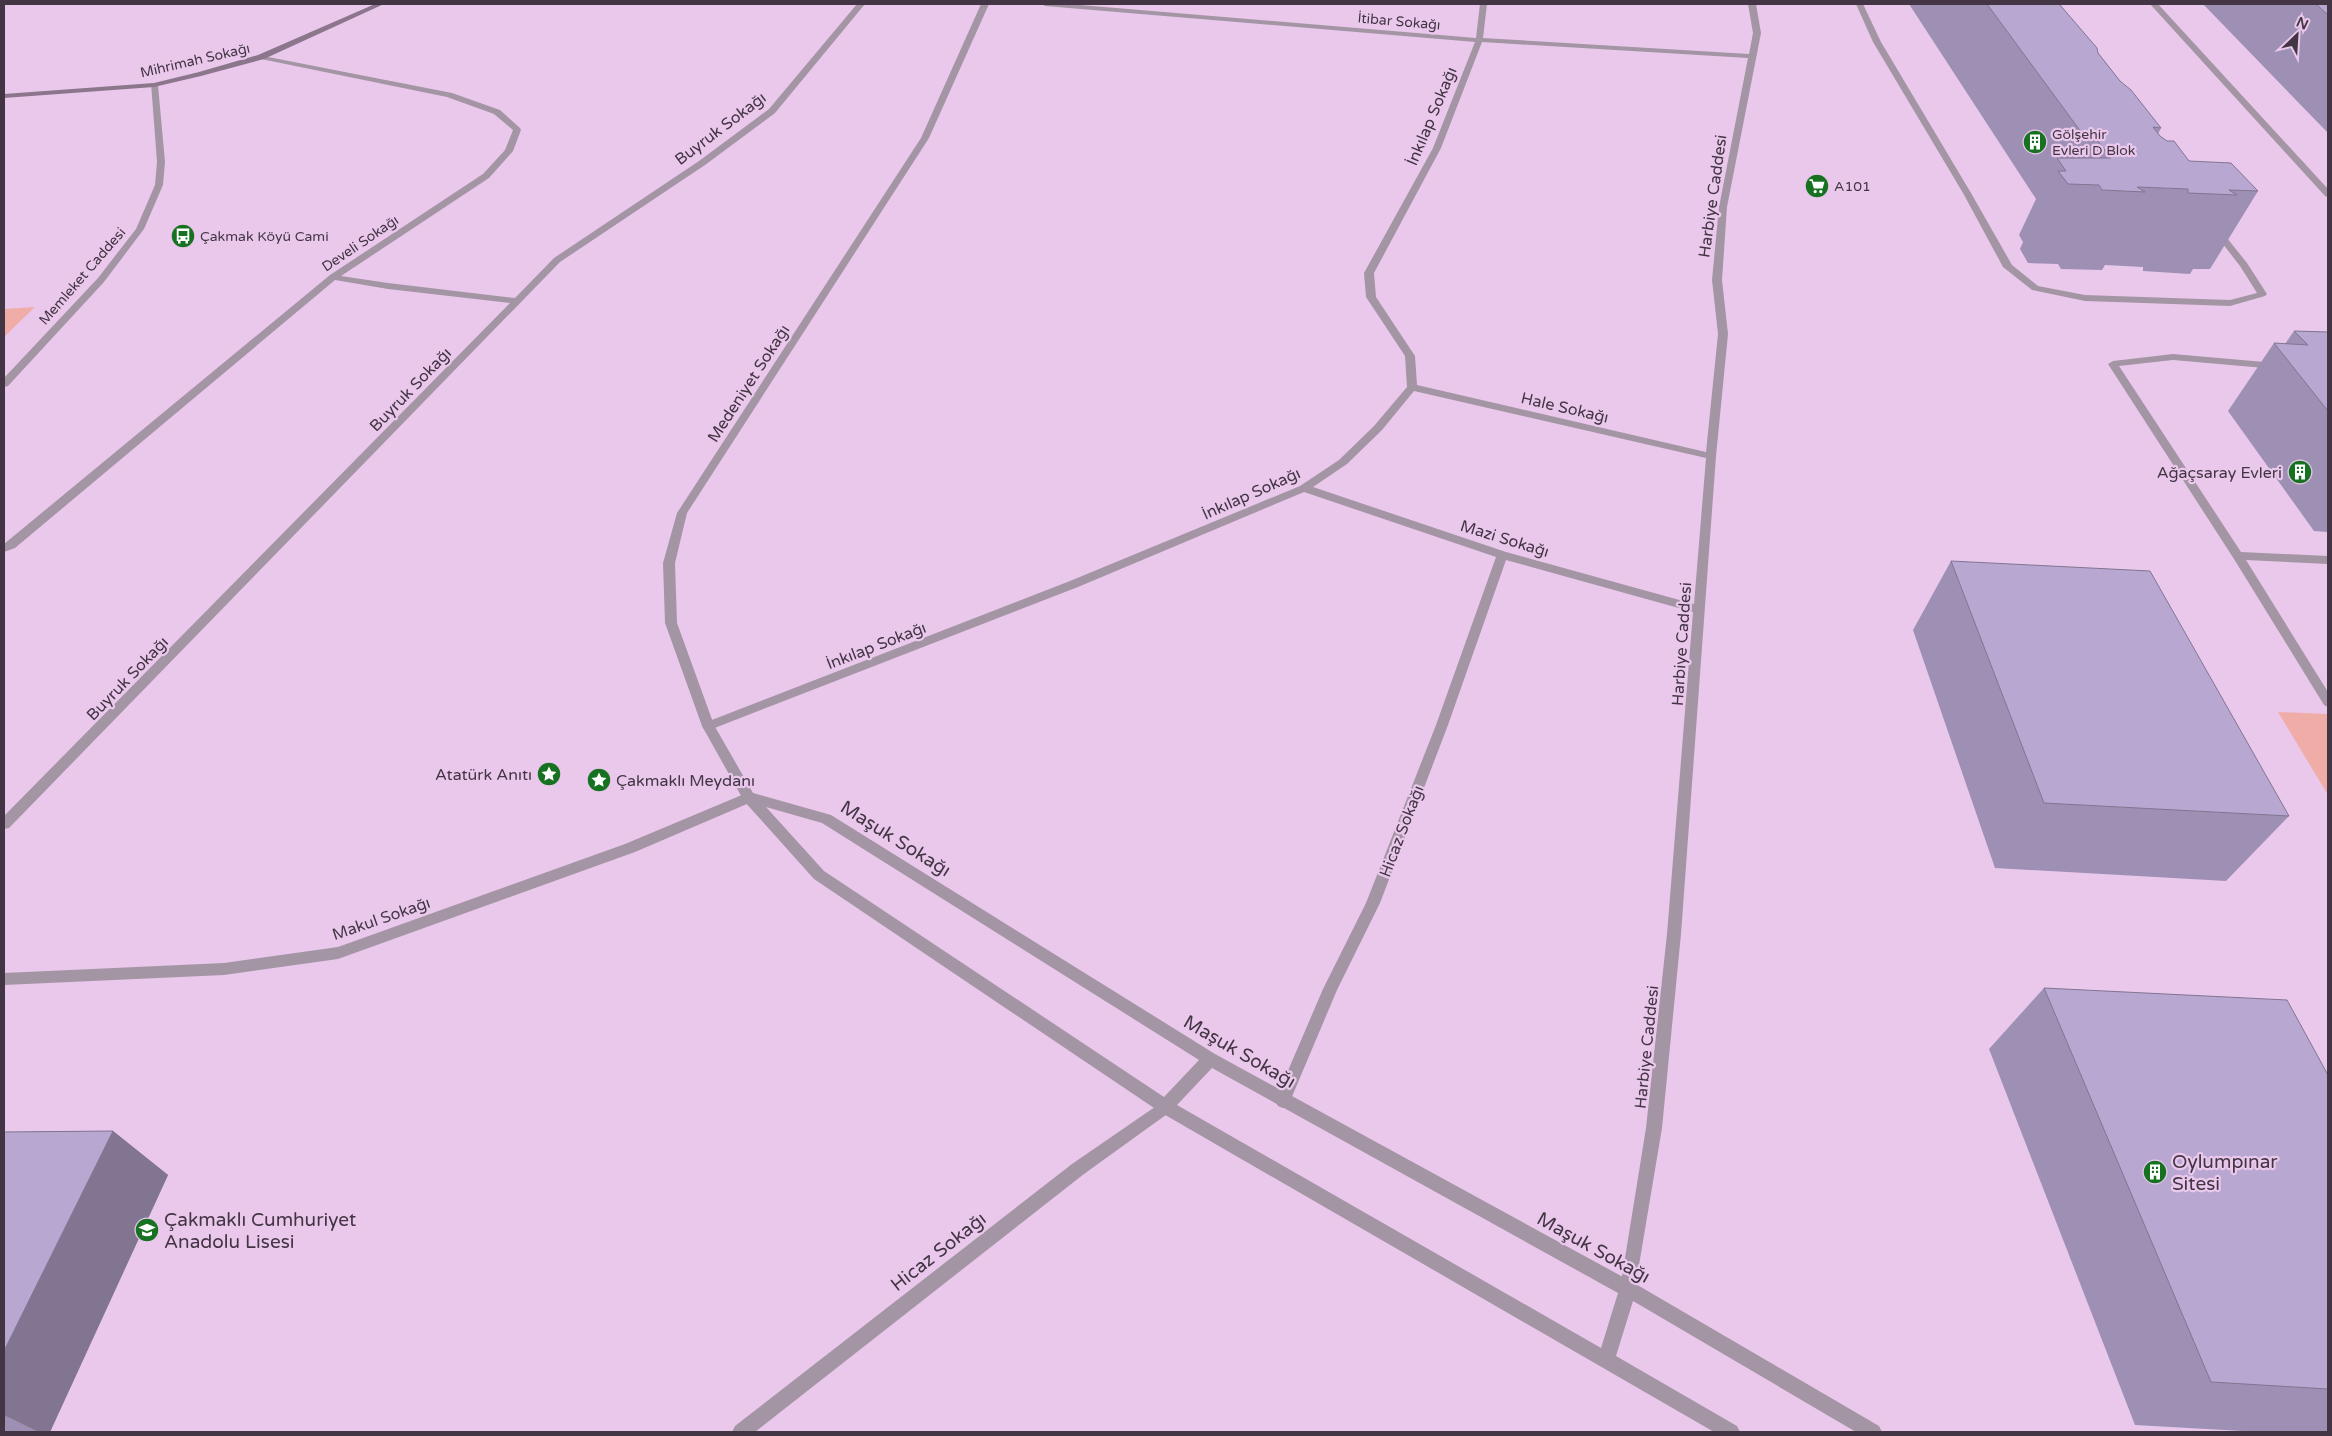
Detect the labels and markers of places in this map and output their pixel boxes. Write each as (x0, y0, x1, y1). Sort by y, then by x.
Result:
place label: Gölşehir Evleri D Blok (2052, 126, 2136, 159)
building icon: Gölşehir Evleri D Blok (2022, 129, 2048, 155)
supermarket icon: A101 (1804, 173, 1830, 199)
place label: A101 (1834, 178, 1871, 195)
bus stop icon: Çakmak Köyü Cami (170, 223, 196, 249)
place label: Çakmak Köyü Cami (200, 228, 329, 245)
building icon: Ağaçsaray Evleri (2287, 459, 2313, 485)
place label: Ağaçsaray Evleri (2157, 463, 2282, 483)
place icon: Atatürk Anıtı (536, 761, 562, 787)
place label: Atatürk Anıtı (435, 765, 532, 785)
place icon: Çakmaklı Meydanı (586, 767, 612, 793)
place label: Çakmaklı Meydanı (616, 771, 755, 791)
place label: Oylumpınar Sitesi (2172, 1151, 2278, 1195)
building icon: Oylumpınar Sitesi (2142, 1159, 2168, 1185)
place label: Çakmaklı Cumhuriyet Anadolu Lisesi (164, 1209, 356, 1253)
school or university icon: Çakmaklı Cumhuriyet Anadolu Lisesi (134, 1217, 160, 1243)

